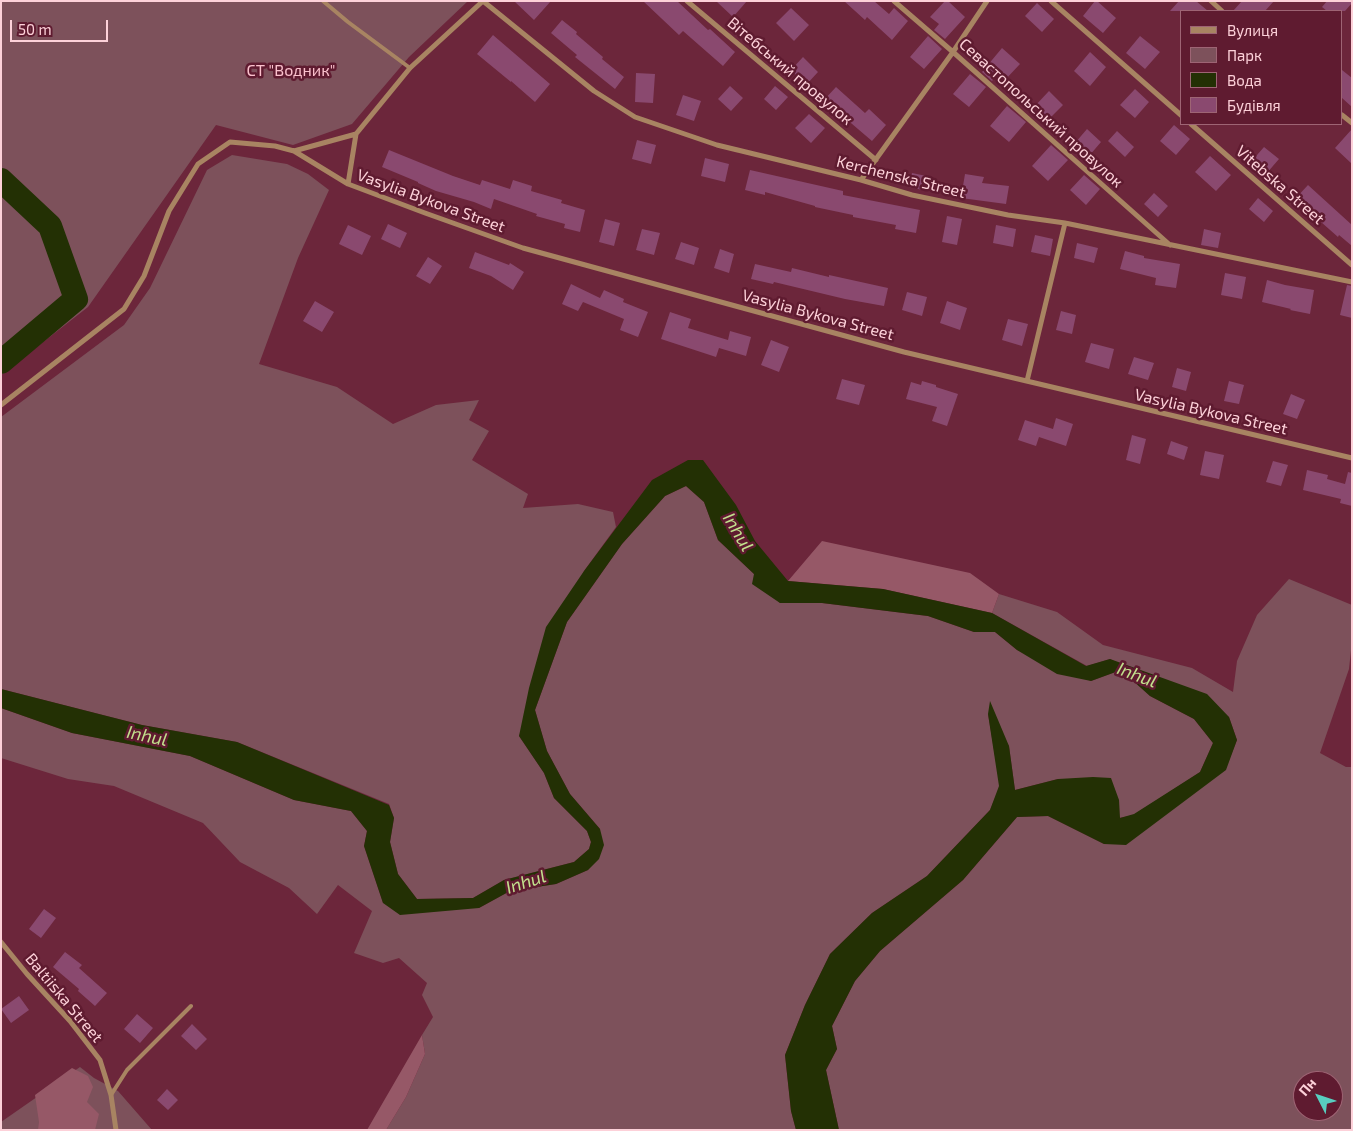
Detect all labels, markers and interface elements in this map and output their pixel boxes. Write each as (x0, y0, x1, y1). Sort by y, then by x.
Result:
scale bar (12, 10, 110, 42)
legend (1180, 10, 1343, 125)
street label: Вітебський провулок (723, 13, 857, 129)
text: 50 m (18, 20, 52, 38)
text: Вулиця (1227, 21, 1278, 39)
street label: Севастопольський провулок (955, 34, 1127, 192)
text: Парк (1227, 46, 1262, 64)
park label: СТ "Водник" (247, 61, 335, 81)
text: Вода (1227, 71, 1262, 89)
text: Будівля (1227, 96, 1281, 114)
street label: Vitebska Street (1232, 141, 1328, 229)
street label: Kerchenska Street (835, 152, 967, 202)
street label: Vasylia Bykova Street (354, 165, 508, 237)
street label: Vasylia Bykova Street (740, 286, 896, 344)
street label: Vasylia Bykova Street (1133, 385, 1289, 439)
water label: Inhul (718, 509, 758, 555)
water label: Inhul (1114, 658, 1160, 692)
water label: Inhul (125, 721, 169, 751)
water label: Inhul (503, 865, 549, 899)
street label: Baltiiska Street (21, 950, 107, 1046)
north arrow (1293, 1071, 1343, 1121)
text: Пн (1295, 1074, 1319, 1099)

